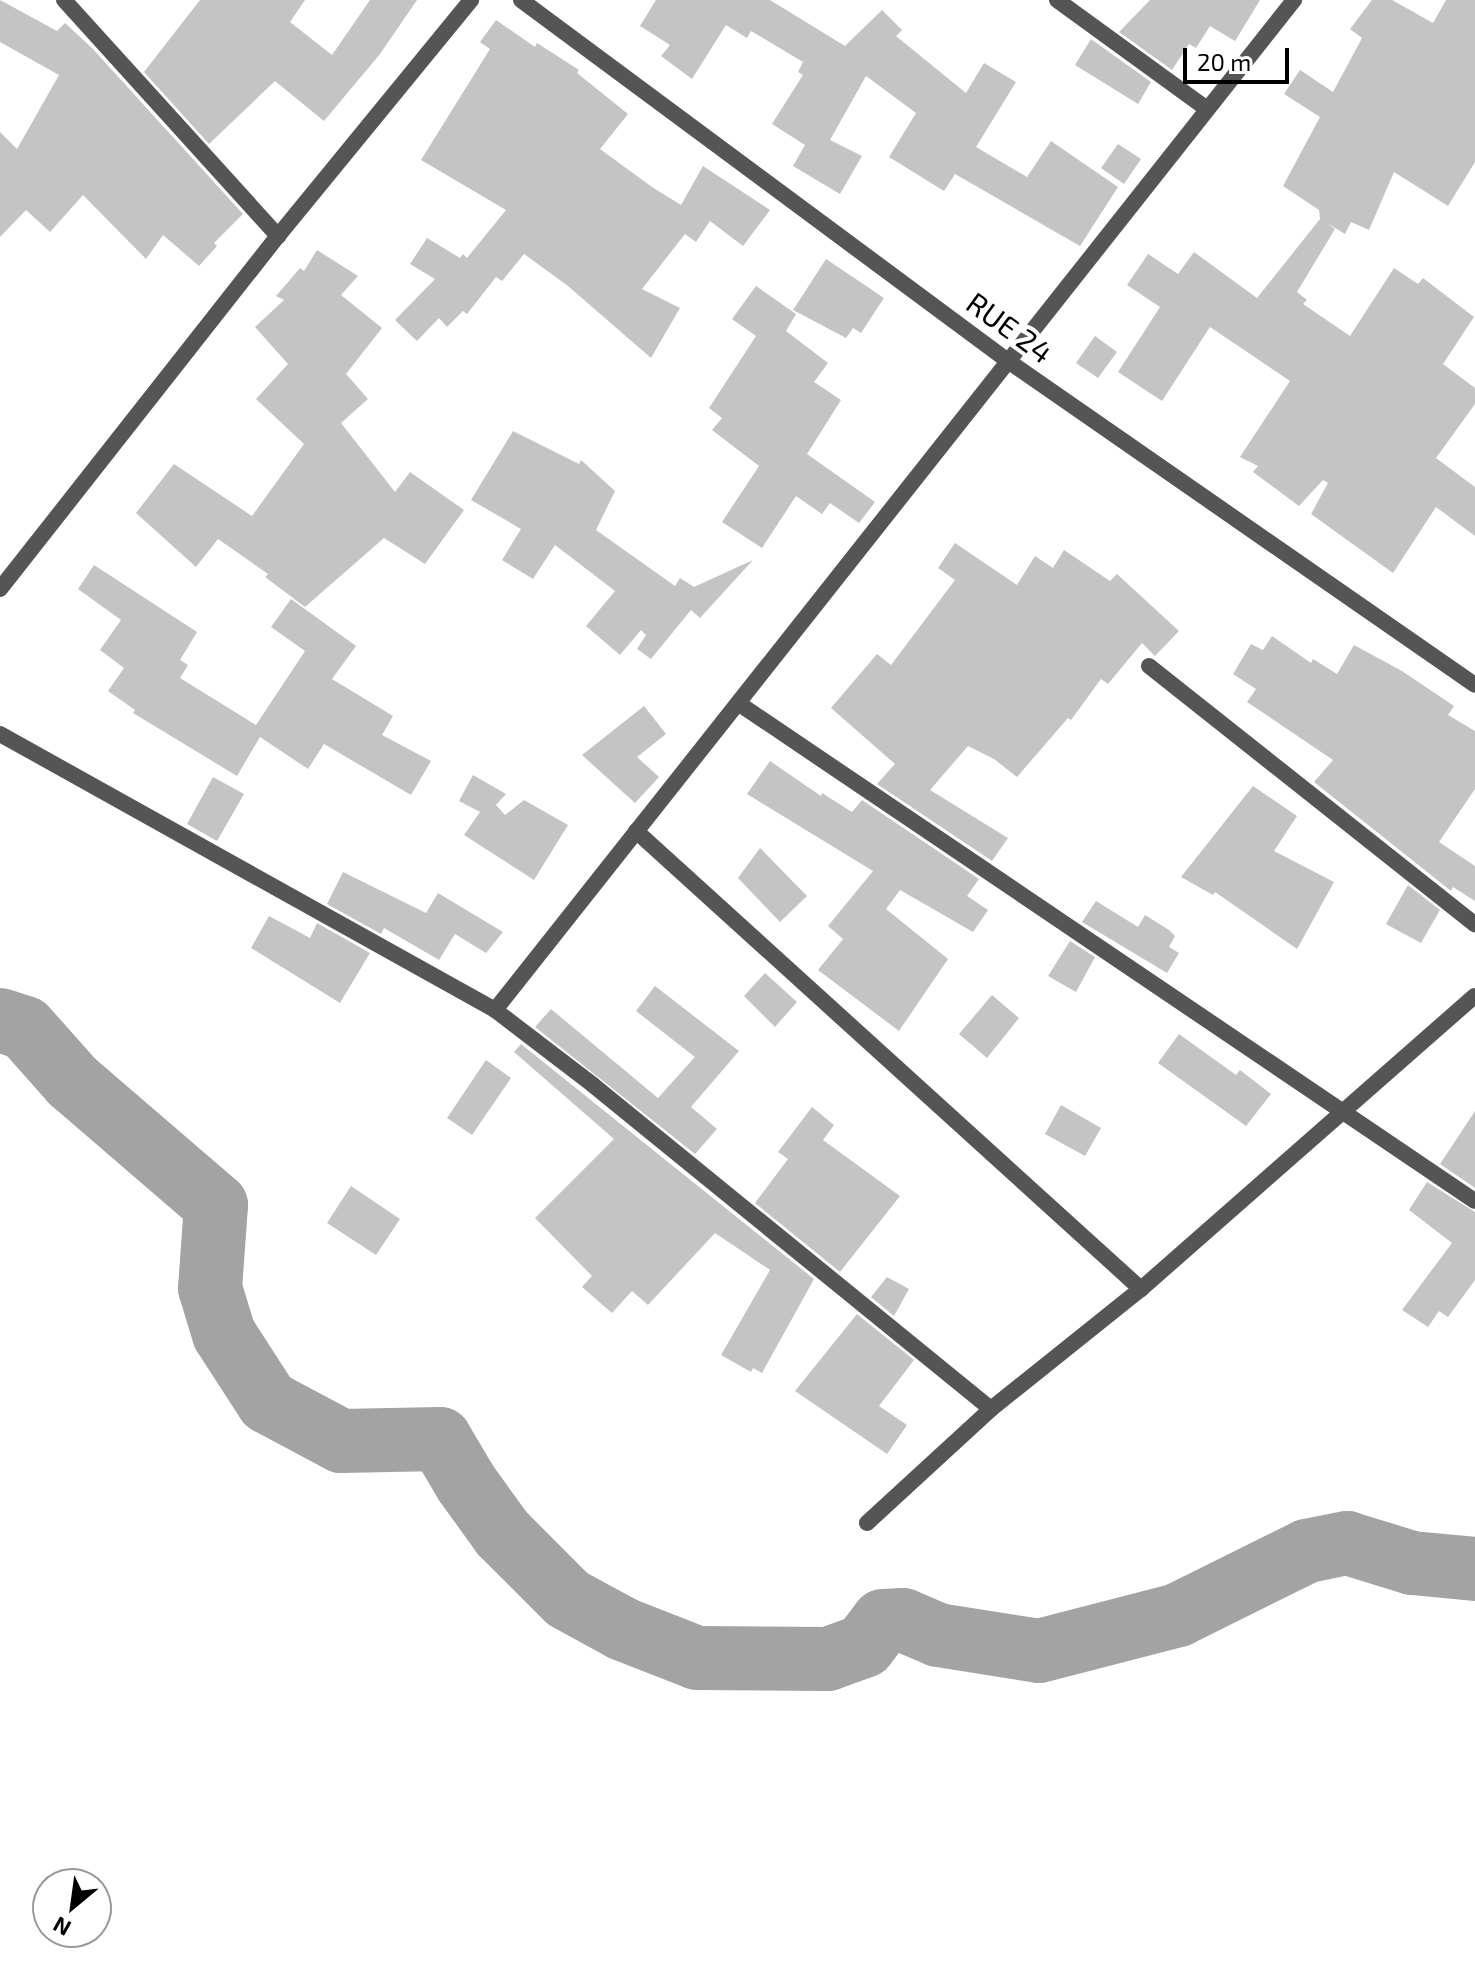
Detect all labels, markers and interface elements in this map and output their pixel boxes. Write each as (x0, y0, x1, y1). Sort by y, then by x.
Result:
scale bar (1187, 32, 1293, 82)
text: 20 m (1197, 47, 1251, 76)
street label: RUE 24 (960, 284, 1060, 370)
north arrow (32, 1868, 112, 1948)
text: N (48, 1912, 75, 1942)

